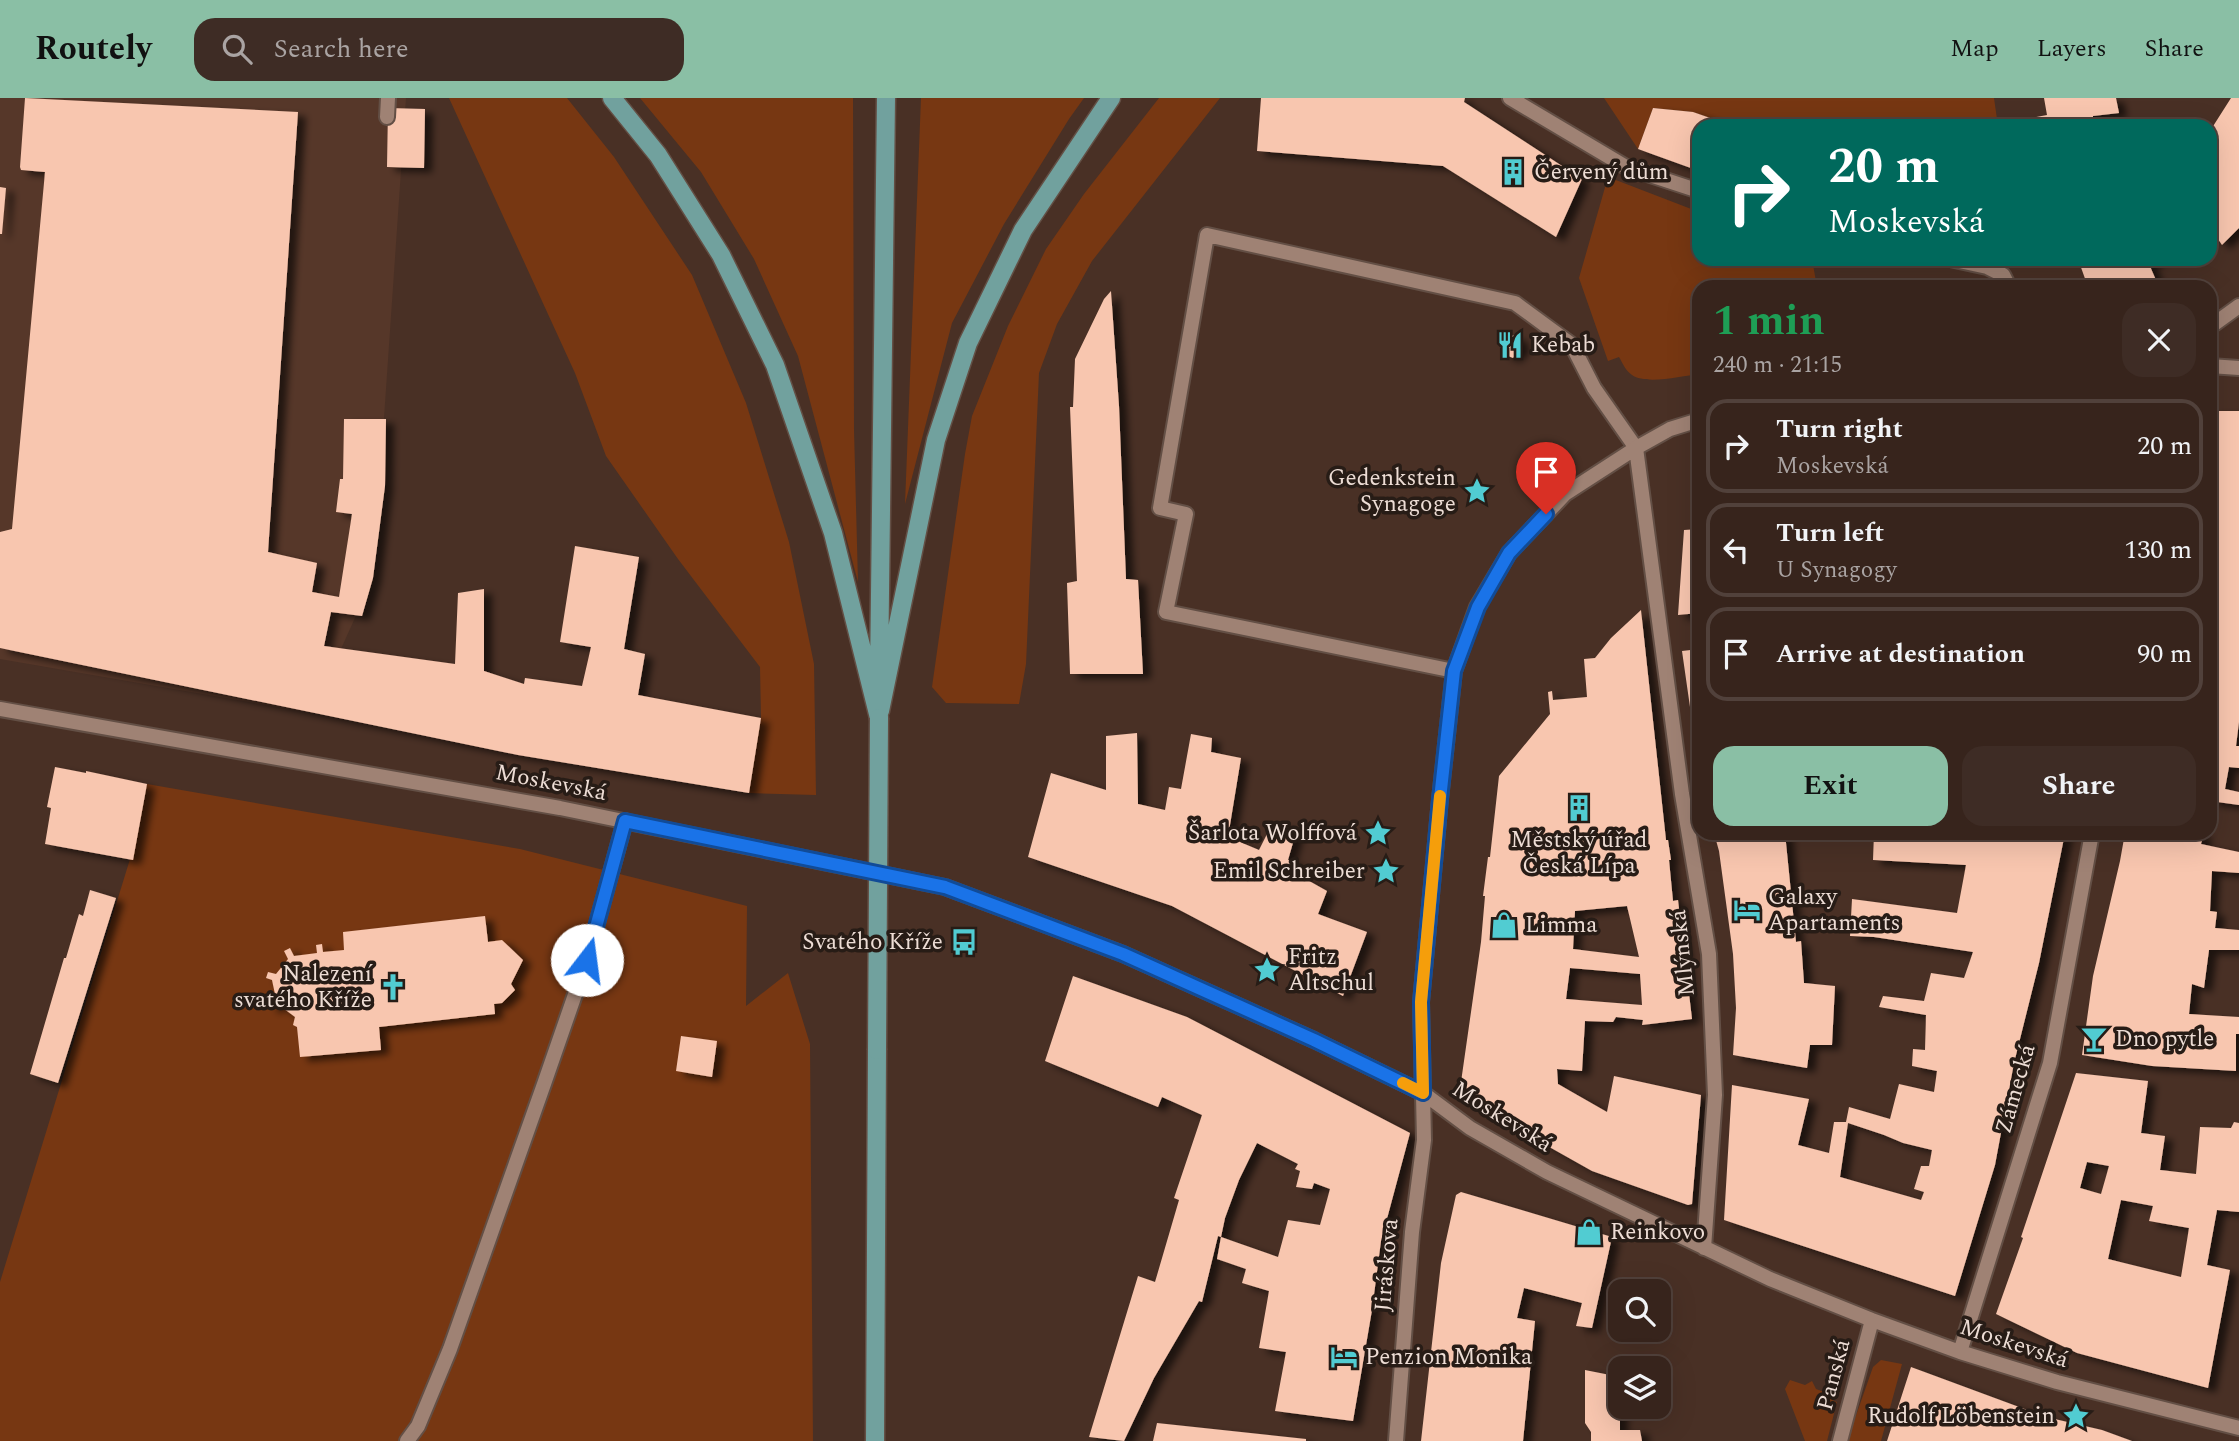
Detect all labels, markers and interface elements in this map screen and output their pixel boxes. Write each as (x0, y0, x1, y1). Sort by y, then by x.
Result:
search box (194, 18, 684, 81)
text: Routely (35, 24, 152, 74)
text: Search here (274, 29, 409, 69)
icon: search (218, 30, 256, 68)
text: Map (1950, 31, 1999, 67)
text: Layers (2037, 31, 2107, 67)
text: Share (2145, 31, 2204, 67)
text: 20 m (1828, 130, 1939, 205)
icon: right (1713, 147, 1804, 238)
place label: Červený dům (1534, 155, 1669, 190)
building icon: Červený dům (1498, 157, 1528, 187)
text: Moskevská (1828, 198, 1985, 247)
text: 1 min (1713, 290, 1825, 353)
button: close (2122, 303, 2196, 377)
place label: Kebab (1531, 328, 1595, 363)
restaurant icon: Kebab (1495, 330, 1525, 360)
text: 240 m · 21:15 (1713, 348, 1842, 383)
text: Turn right (1776, 409, 1903, 449)
text: 20 m (2137, 426, 2192, 466)
icon: right (1717, 427, 1755, 465)
pin (1516, 442, 1576, 514)
text: Moskevská (1776, 449, 1889, 484)
icon: arrive (1527, 453, 1565, 491)
place label: Gedenkstein Synagoge (1328, 461, 1456, 522)
place icon: Gedenkstein Synagoge (1462, 476, 1492, 506)
text: Turn left (1776, 513, 1884, 553)
text: 130 m (2124, 530, 2192, 570)
icon: left (1717, 531, 1755, 569)
text: U Synagogy (1776, 553, 1897, 588)
text: Arrive at destination (1776, 634, 2025, 674)
text: 90 m (2137, 634, 2192, 674)
icon: arrive (1717, 635, 1755, 673)
button: Exit (1713, 746, 1948, 826)
button: Share (1962, 746, 2196, 826)
street label: Moskevská (492, 755, 610, 811)
building icon: Městský úřad Česká Lípa (1564, 793, 1594, 823)
place label: Šarlota Wolffová (1188, 816, 1357, 851)
place icon: Šarlota Wolffová (1363, 818, 1393, 848)
place label: Městský úřad Česká Lípa (1511, 823, 1648, 884)
place label: Emil Schreiber (1213, 854, 1365, 889)
place icon: Emil Schreiber (1371, 856, 1401, 886)
place label: Galaxy Apartaments (1768, 880, 1901, 941)
hotel icon: Galaxy Apartaments (1732, 895, 1762, 925)
place label: Limma (1525, 908, 1597, 943)
street label: Mlýnská (1661, 908, 1705, 998)
shop icon: Limma (1489, 910, 1519, 940)
position arrow (550, 923, 624, 997)
place label: Svatého Kříže (802, 925, 943, 960)
bus stop icon: Svatého Kříže (949, 927, 979, 957)
place label: Fritz Altschul (1288, 940, 1374, 1001)
place icon: Fritz Altschul (1252, 955, 1282, 985)
place label: Nalezení svatého Kříže (234, 957, 374, 1018)
church icon: Nalezení svatého Kříže (378, 972, 408, 1002)
place label: Dno pytle (2115, 1022, 2215, 1057)
bar icon: Dno pytle (2079, 1024, 2109, 1054)
street label: Zámecká (1987, 1040, 2045, 1138)
street label: Moskevská (1445, 1072, 1559, 1162)
place label: Reinkovo (1610, 1215, 1705, 1250)
street label: Jiráskova (1365, 1217, 1409, 1313)
shop icon: Reinkovo (1574, 1217, 1604, 1247)
map controls (1608, 1279, 1671, 1419)
button: search (1608, 1279, 1671, 1342)
street label: Moskevská (1955, 1310, 2073, 1378)
street label: Panská (1808, 1335, 1860, 1415)
place label: Penzion Monika (1365, 1340, 1532, 1375)
hotel icon: Penzion Monika (1329, 1342, 1359, 1372)
button: layers (1608, 1356, 1671, 1419)
place label: Rudolf Löbenstein (1867, 1399, 2055, 1434)
place icon: Rudolf Löbenstein (2061, 1401, 2091, 1431)

